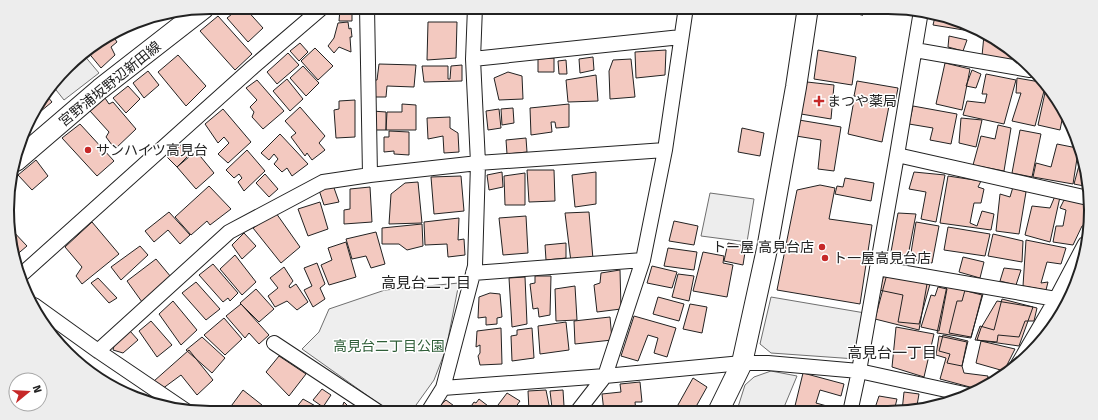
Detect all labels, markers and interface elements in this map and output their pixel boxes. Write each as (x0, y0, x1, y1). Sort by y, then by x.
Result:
street label: 宮野浦坂野辺新田線 (56, 38, 164, 130)
place label: まつや薬局 (827, 93, 897, 110)
marker: まつや薬局 (814, 96, 824, 106)
place label: サンハイツ高見台 (96, 142, 208, 159)
marker: サンハイツ高見台 (83, 145, 93, 155)
place label: トー屋 高見台店 (712, 239, 814, 256)
marker: トー屋 高見台店 (817, 242, 827, 252)
place label: ト一屋高見台店 (833, 250, 931, 267)
marker: ト一屋高見台店 (820, 253, 830, 263)
district label: 高見台二丁目 (381, 274, 471, 292)
park label: 高見台二丁目公園 (333, 338, 445, 355)
district label: 高見台一丁目 (847, 344, 937, 362)
north arrow (8, 372, 48, 412)
text: N (30, 384, 44, 395)

